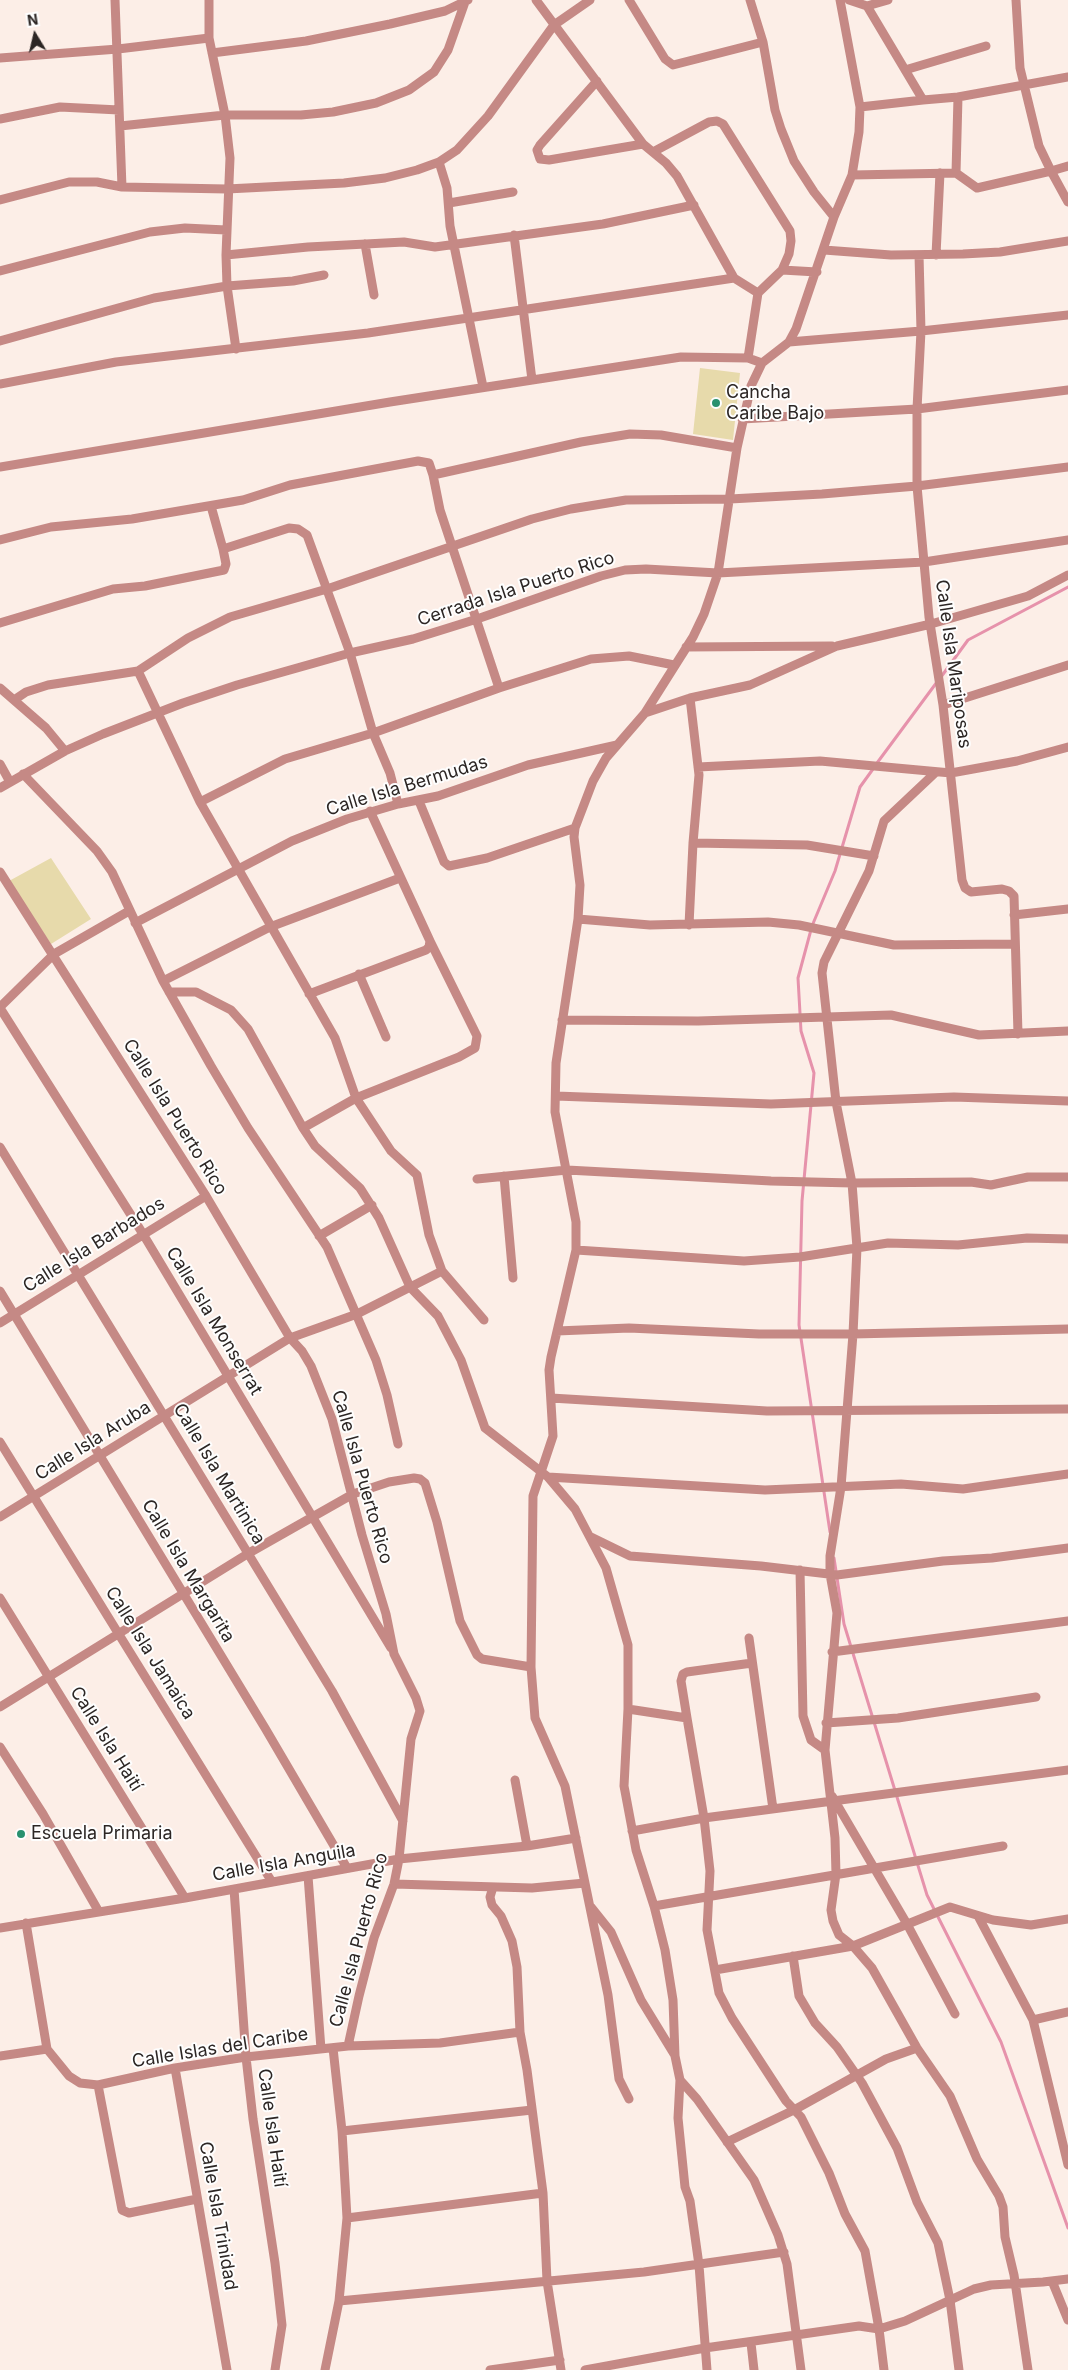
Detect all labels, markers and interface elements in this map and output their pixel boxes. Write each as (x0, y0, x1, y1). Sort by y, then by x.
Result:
north arrow (10, 10, 60, 60)
text: N (26, 10, 39, 29)
place label: Cancha Caribe Bajo (726, 382, 824, 424)
marker: Cancha Caribe Bajo (710, 397, 722, 409)
street label: Cerrada Isla Puerto Rico (415, 547, 617, 631)
street label: Calle Isla Mariposas (930, 578, 976, 750)
street label: Calle Isla Bermudas (324, 751, 490, 821)
street label: Calle Isla Puerto Rico (118, 1035, 232, 1199)
street label: Calle Isla Barbados (19, 1193, 169, 1297)
street label: Calle Isla Monserrat (161, 1243, 267, 1399)
street label: Calle Isla Puerto Rico (327, 1388, 397, 1566)
street label: Calle Isla Aruba (31, 1397, 155, 1485)
street label: Calle Isla Martinica (168, 1400, 270, 1548)
street label: Calle Isla Margarita (137, 1496, 239, 1646)
street label: Calle Isla Jamaica (100, 1583, 200, 1723)
street label: Calle Isla Haití (65, 1683, 147, 1795)
place label: Escuela Primaria (31, 1823, 173, 1845)
marker: Escuela Primaria (15, 1828, 27, 1840)
street label: Calle Isla Anguila (211, 1840, 357, 1886)
street label: Calle Isla Puerto Rico (325, 1850, 393, 2030)
street label: Calle Islas del Caribe (130, 2023, 310, 2073)
street label: Calle Isla Haití (253, 2067, 291, 2189)
street label: Calle Isla Trinidad (194, 2140, 242, 2292)

